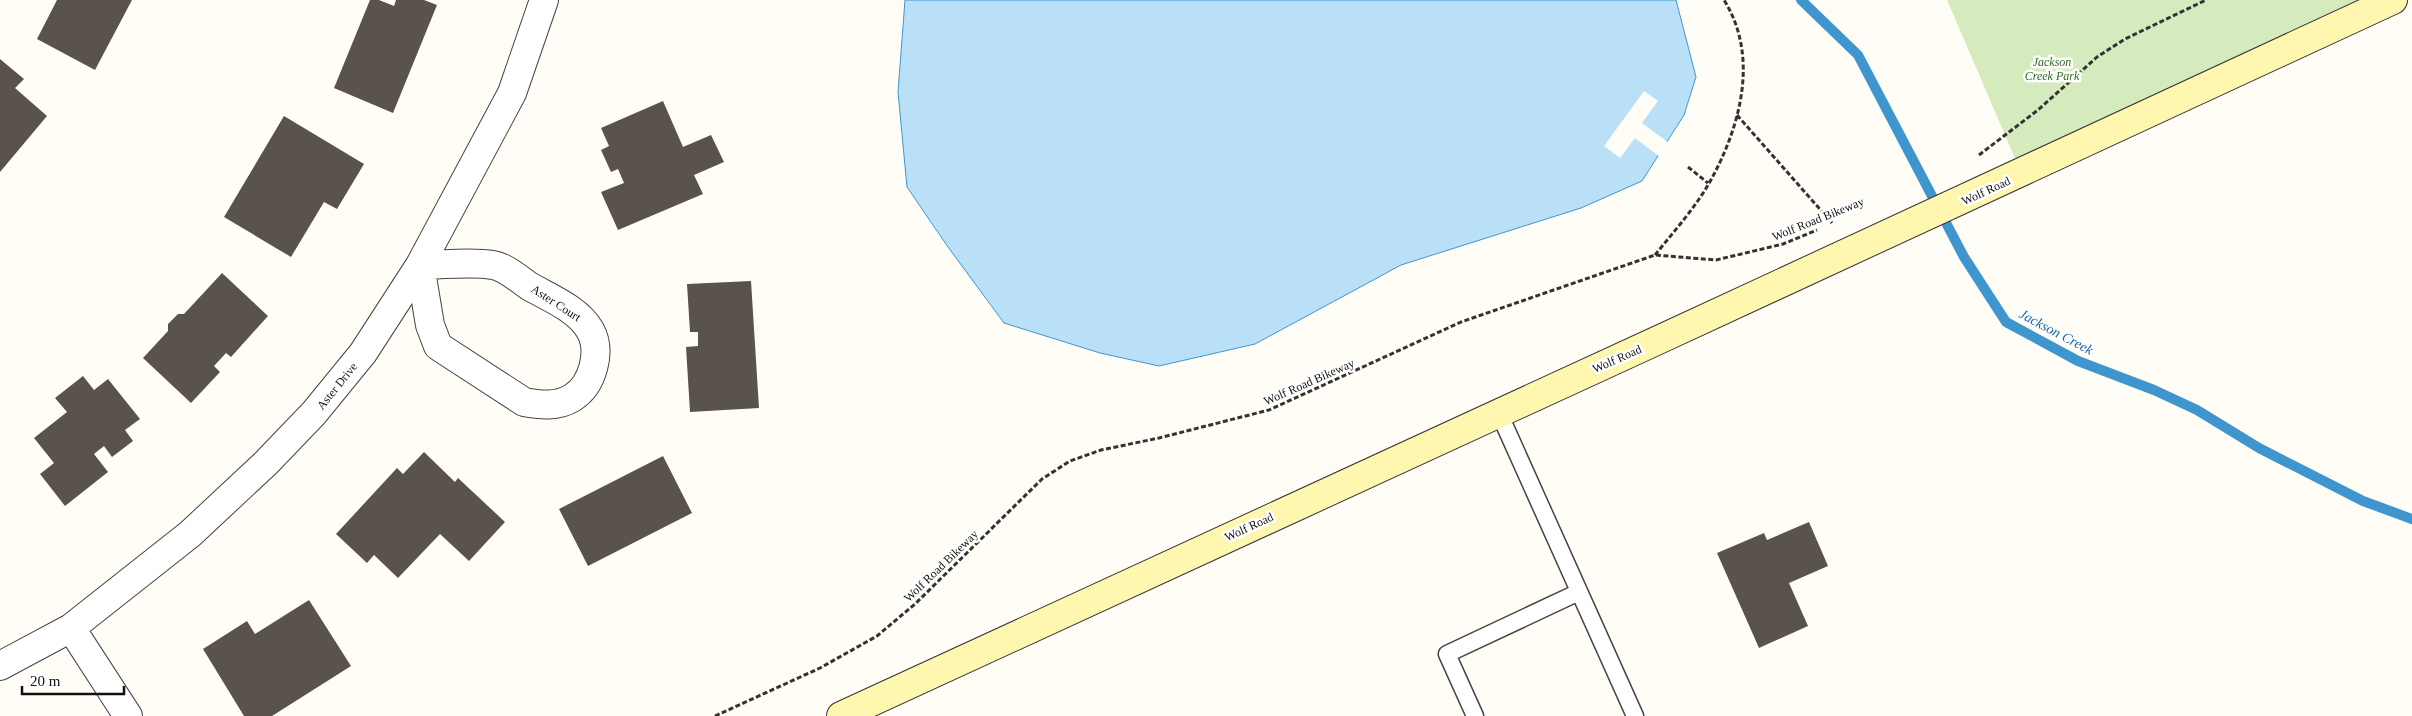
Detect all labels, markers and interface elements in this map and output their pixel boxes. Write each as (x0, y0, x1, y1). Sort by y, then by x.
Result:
park label: Jackson Creek Park (2025, 55, 2080, 83)
street label: Wolf Road (1959, 174, 2013, 208)
street label: Wolf Road Bikeway (1770, 194, 1866, 244)
street label: Aster Court (529, 282, 584, 325)
water label: Jackson Creek (2016, 306, 2096, 358)
street label: Wolf Road (1590, 342, 1644, 376)
street label: Wolf Road Bikeway (1262, 356, 1356, 408)
street label: Aster Drive (314, 360, 360, 412)
street label: Wolf Road (1222, 510, 1276, 544)
street label: Wolf Road Bikeway (901, 527, 981, 605)
scale bar (22, 664, 125, 696)
text: 20 m (30, 673, 61, 689)

